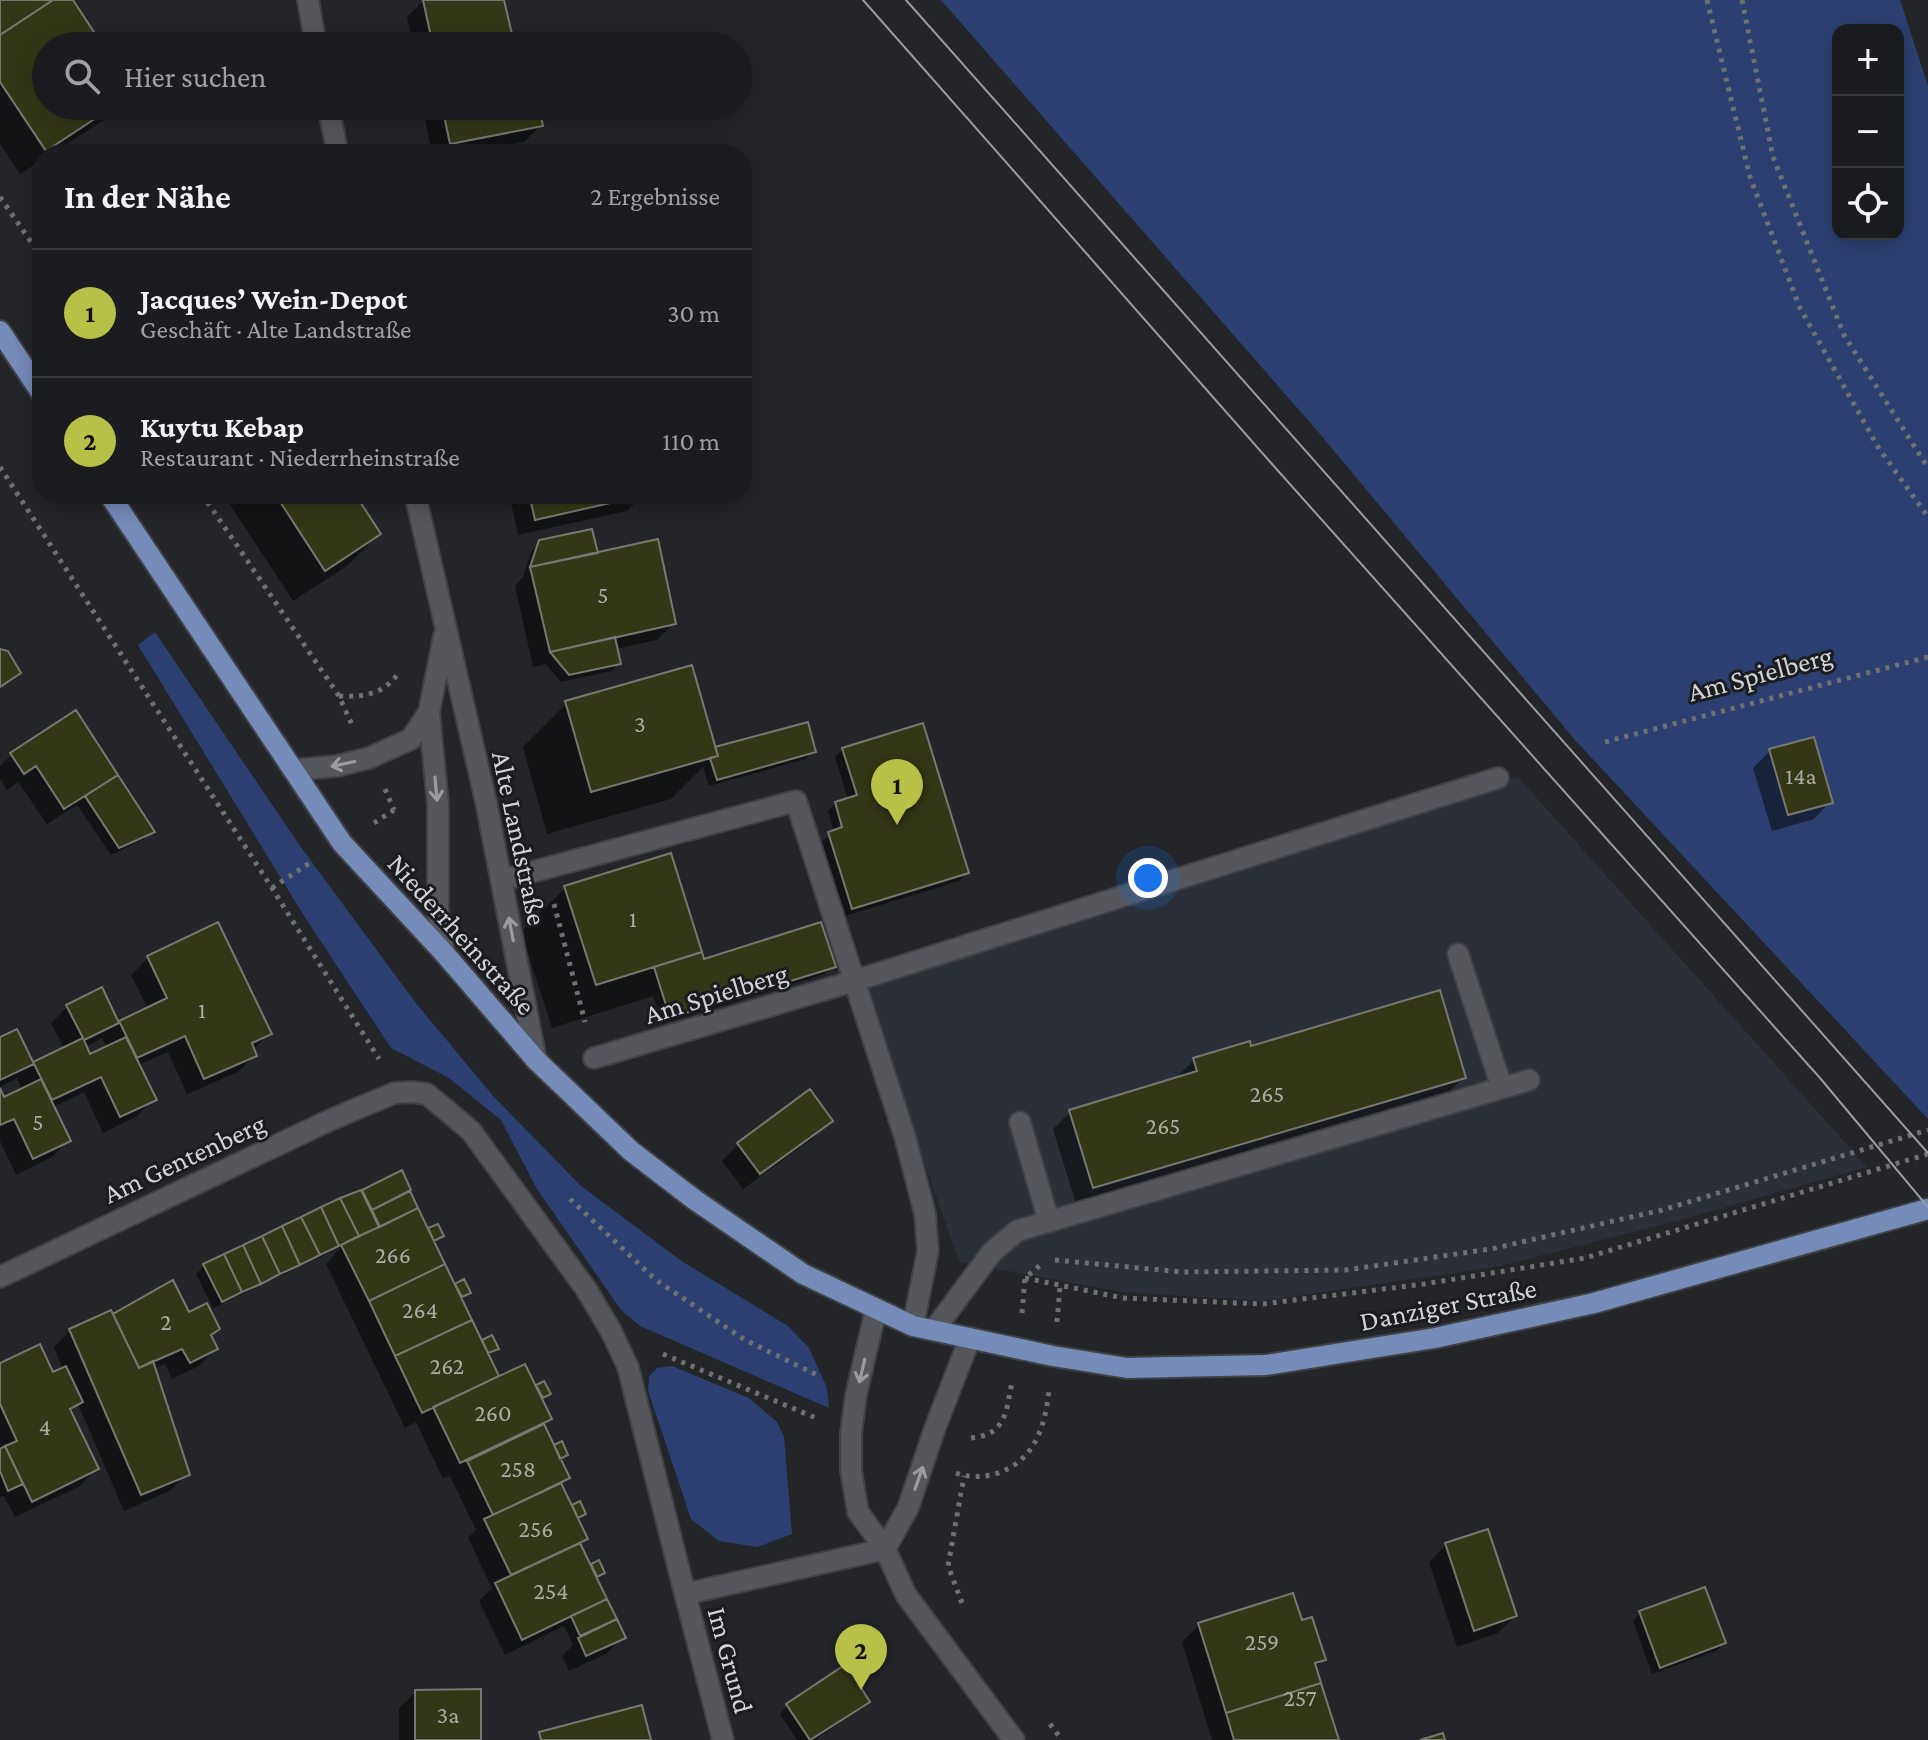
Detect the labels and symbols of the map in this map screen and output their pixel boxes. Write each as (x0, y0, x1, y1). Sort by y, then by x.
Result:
house number: 5 (597, 581, 609, 608)
street label: Am Spielberg (1685, 639, 1836, 708)
house number: 3 (634, 710, 646, 737)
street label: Alte Landstraße (486, 748, 553, 928)
one-way arrow (331, 757, 356, 772)
pin: 1 (871, 759, 923, 825)
house number: 14a (1785, 762, 1817, 789)
one-way arrow (429, 775, 444, 802)
street label: Niederrheinstraße (382, 848, 542, 1021)
your location (1128, 858, 1168, 898)
house number: 1 (629, 905, 637, 932)
one-way arrow (502, 916, 517, 942)
street label: Am Spielberg (641, 957, 792, 1030)
house number: 1 (198, 996, 206, 1023)
house number: 265 (1250, 1080, 1284, 1107)
street label: Am Gentenberg (98, 1107, 270, 1209)
house number: 5 (32, 1108, 44, 1135)
house number: 265 (1146, 1112, 1180, 1139)
house number: 266 (375, 1241, 411, 1268)
street label: Danziger Straße (1357, 1272, 1539, 1337)
house number: 264 (402, 1296, 438, 1323)
house number: 2 (160, 1308, 172, 1335)
house number: 262 (430, 1352, 464, 1379)
one-way arrow (853, 1357, 868, 1383)
house number: 260 (474, 1399, 512, 1426)
house number: 4 (39, 1413, 51, 1440)
house number: 258 (500, 1455, 536, 1482)
one-way arrow (912, 1466, 927, 1491)
house number: 256 (519, 1515, 553, 1542)
house number: 254 (533, 1577, 569, 1604)
street label: Im Grund (702, 1604, 760, 1717)
pin: 2 (835, 1624, 887, 1690)
house number: 259 (1245, 1628, 1279, 1655)
house number: 257 (1283, 1684, 1317, 1711)
house number: 3a (437, 1701, 459, 1728)

